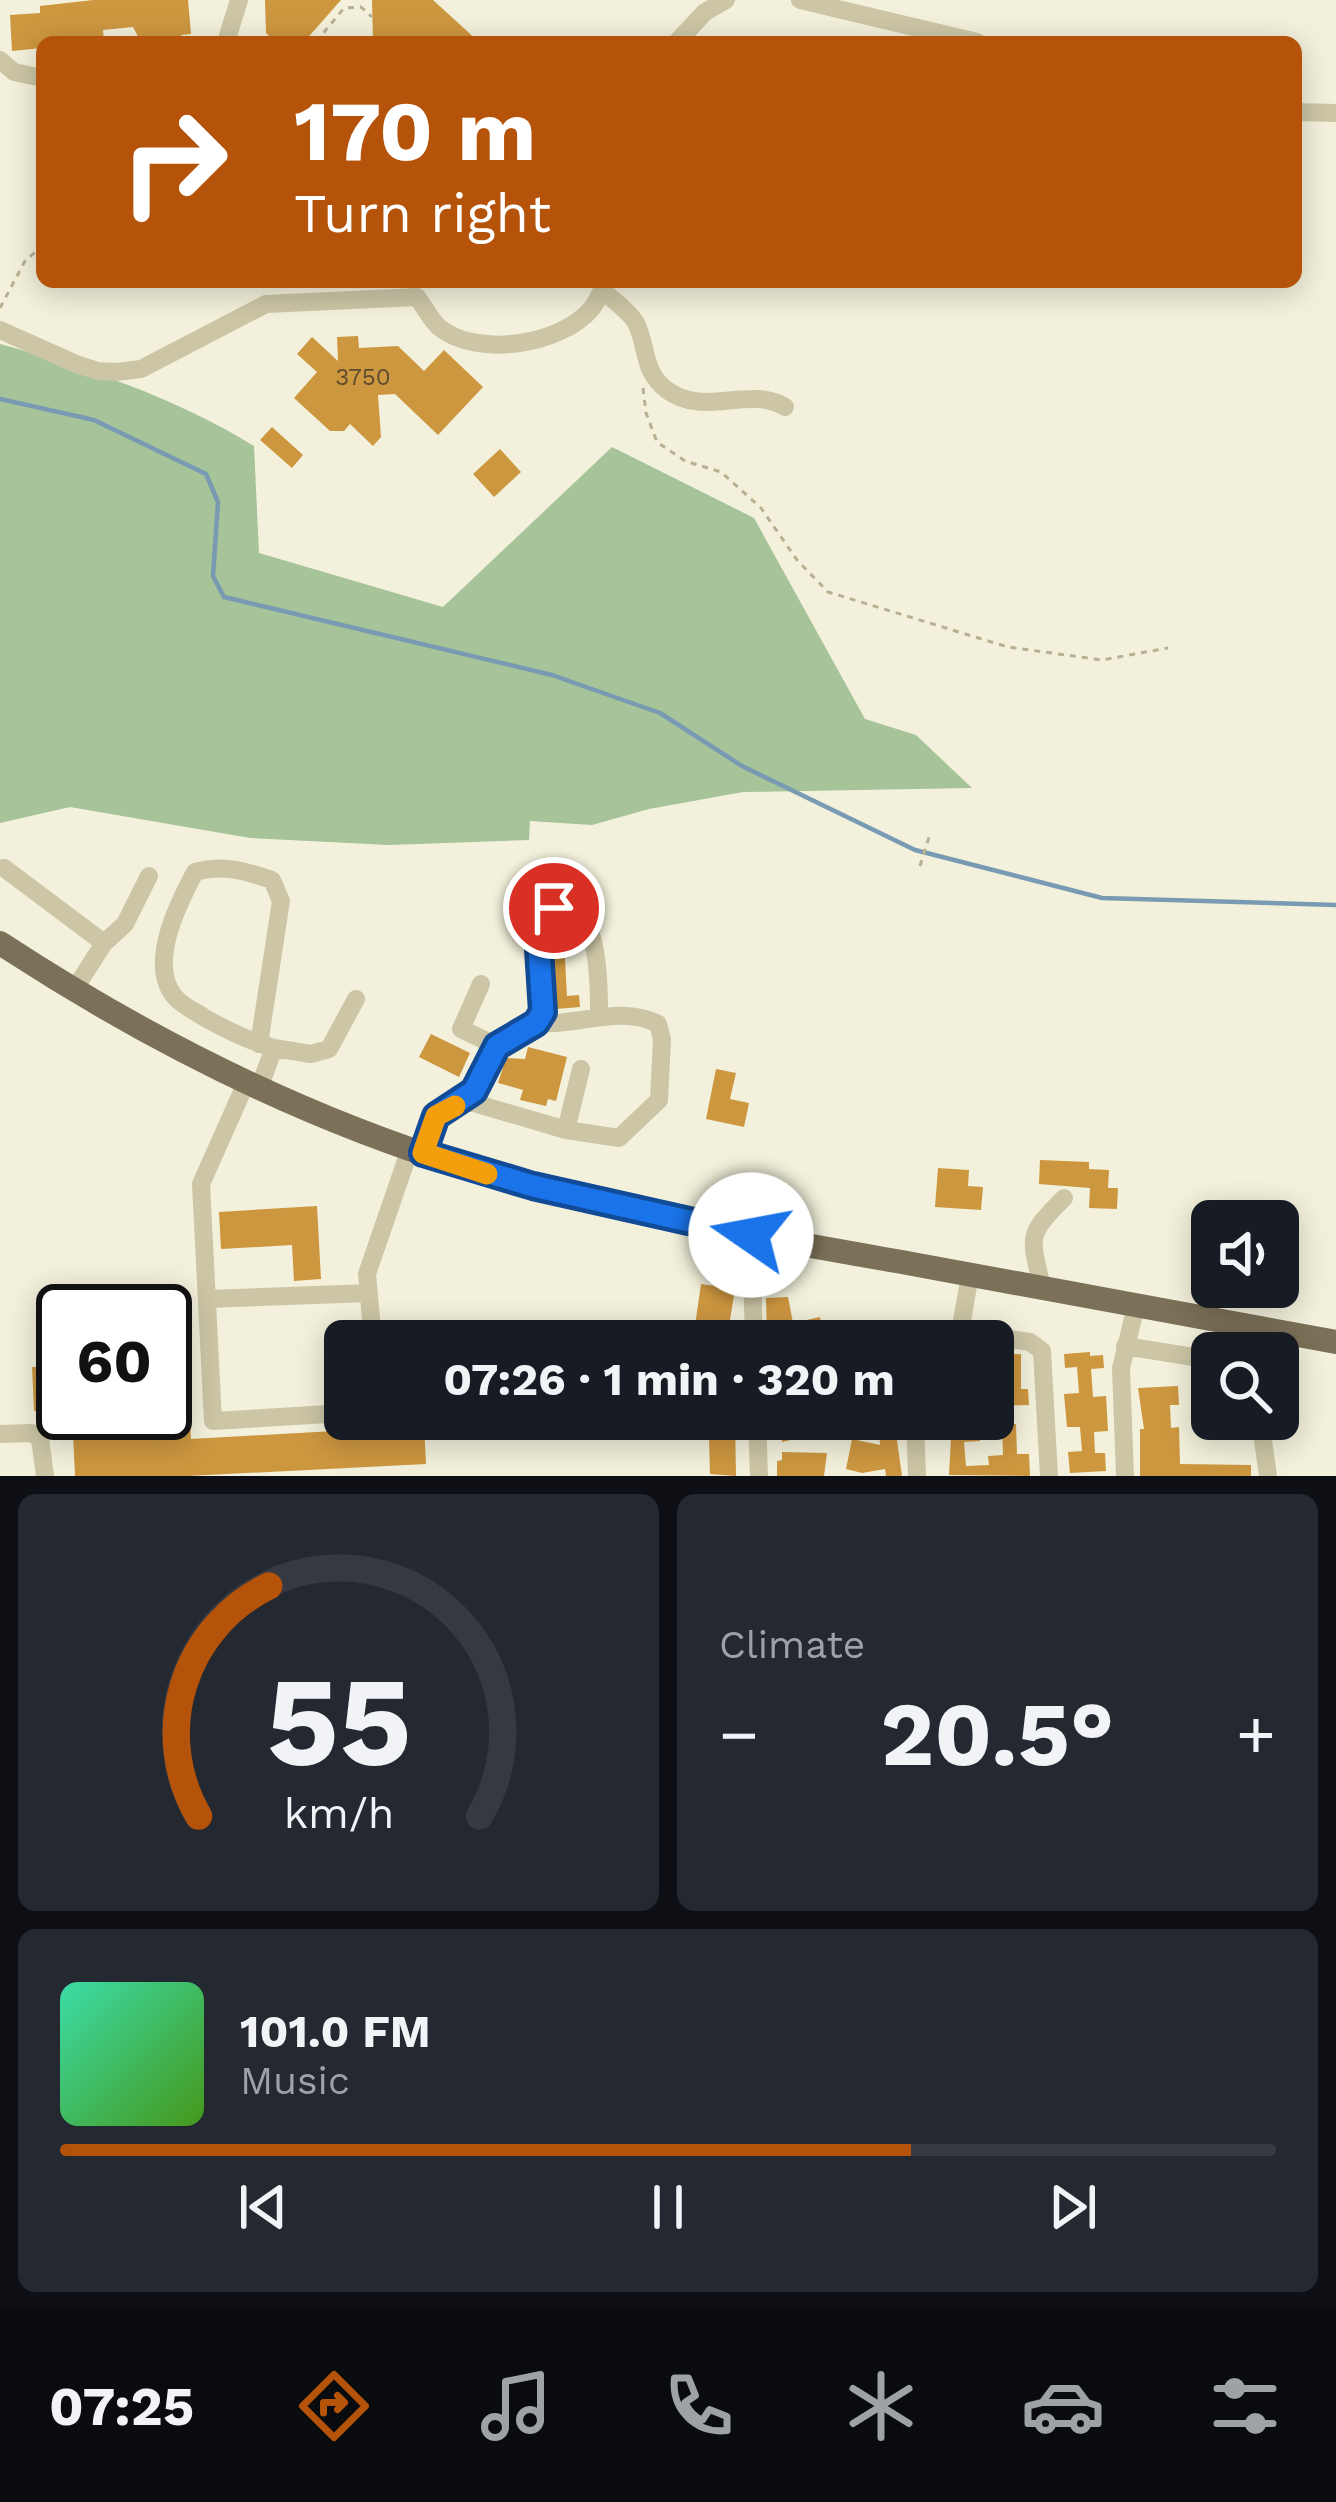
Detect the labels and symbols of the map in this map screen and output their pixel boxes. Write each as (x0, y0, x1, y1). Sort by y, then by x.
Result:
house number: 3750 (335, 363, 391, 391)
pin (503, 857, 605, 959)
position arrow (688, 1172, 814, 1298)
speed limit sign: 60 (36, 1284, 192, 1440)

